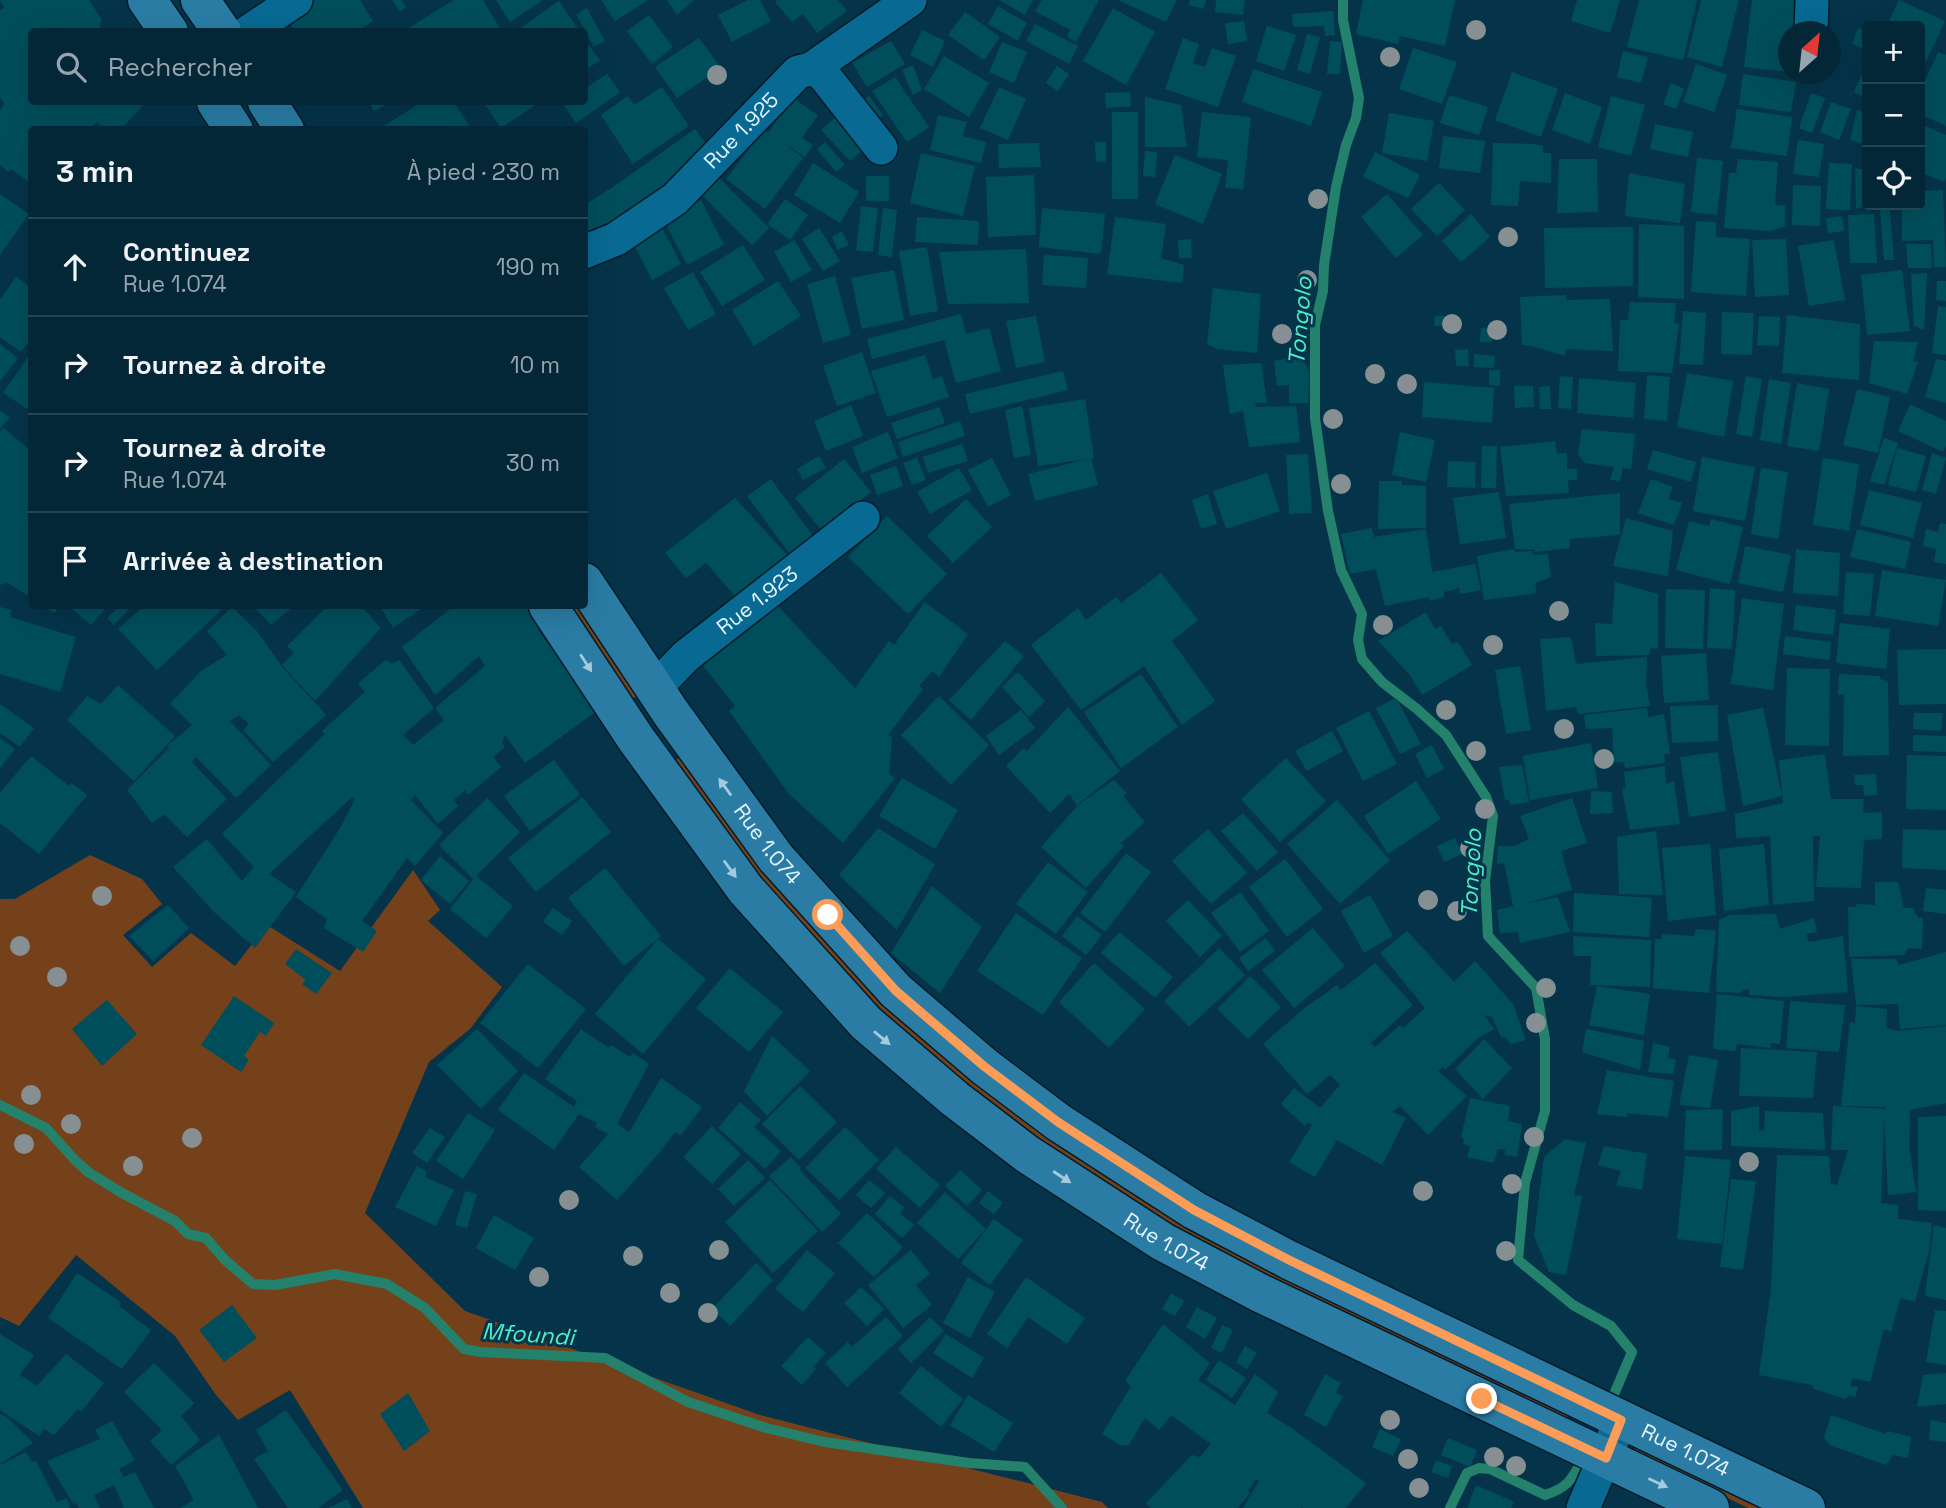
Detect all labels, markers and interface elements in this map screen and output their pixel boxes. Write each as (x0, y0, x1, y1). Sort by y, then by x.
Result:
north arrow (1778, 21, 1841, 84)
map controls (1862, 21, 1925, 210)
button: + (1862, 21, 1925, 84)
search box (28, 28, 588, 105)
icon: search (52, 48, 90, 86)
text: Rechercher (108, 50, 253, 84)
button: − (1862, 84, 1925, 147)
street label: Rue 1.925 (698, 86, 784, 174)
button: locate (1862, 147, 1925, 210)
text: 3 min (56, 152, 134, 191)
text: À pied · 230 m (407, 157, 560, 187)
text: Continuez (123, 235, 250, 269)
icon: ahead (56, 248, 94, 286)
text: 190 m (496, 252, 560, 282)
text: Rue 1.074 (123, 269, 227, 299)
water label: Tongolo (1281, 275, 1319, 366)
icon: right (56, 346, 94, 384)
text: Tournez à droite (123, 348, 326, 382)
text: 10 m (510, 350, 560, 380)
text: Tournez à droite (123, 431, 326, 465)
icon: right (56, 444, 94, 482)
text: 30 m (506, 448, 560, 478)
text: Rue 1.074 (123, 465, 227, 495)
icon: arrive (56, 542, 94, 580)
text: Arrivée à destination (123, 544, 384, 578)
street label: Rue 1.923 (711, 560, 803, 640)
one-way arrow (579, 653, 592, 672)
one-way arrow (718, 778, 732, 796)
street label: Rue 1.074 (728, 798, 807, 890)
water label: Tongolo (1454, 827, 1488, 918)
one-way arrow (723, 860, 737, 878)
route start (812, 899, 843, 930)
one-way arrow (874, 1030, 891, 1045)
one-way arrow (1053, 1170, 1072, 1183)
street label: Rue 1.074 (1119, 1206, 1214, 1277)
water label: Mfoundi (481, 1316, 577, 1352)
route end (1466, 1383, 1497, 1414)
street label: Rue 1.074 (1637, 1417, 1734, 1482)
one-way arrow (1648, 1477, 1668, 1489)

